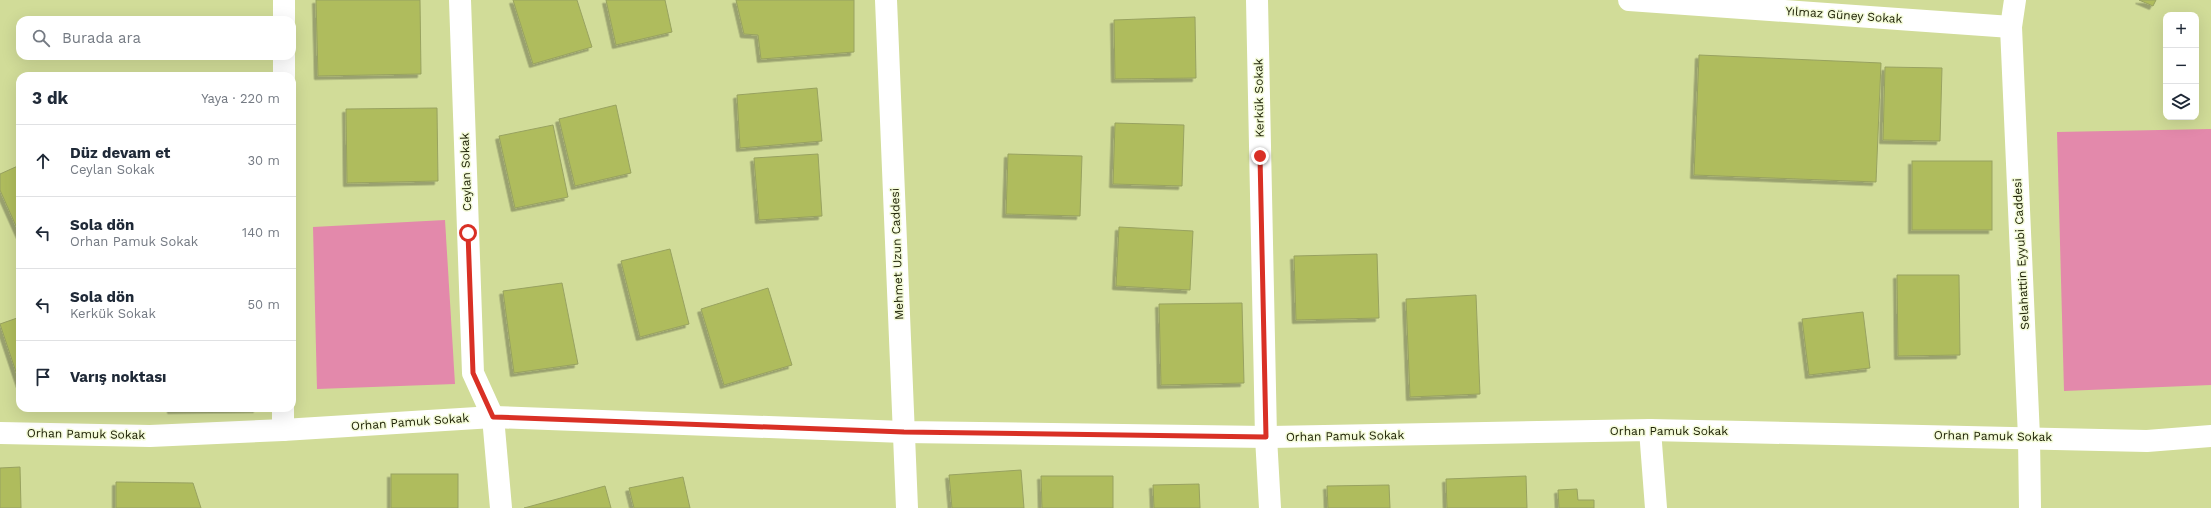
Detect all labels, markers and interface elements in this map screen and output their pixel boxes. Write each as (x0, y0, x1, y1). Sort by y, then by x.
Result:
street label: Yılmaz Güney Sokak (1785, 4, 1903, 26)
map controls (2163, 12, 2199, 120)
button: + (2163, 12, 2199, 48)
search box (16, 16, 296, 60)
icon: search (30, 27, 52, 49)
text: Burada ara (62, 29, 141, 47)
button: − (2163, 48, 2199, 84)
street label: Kerkük Sokak (1251, 58, 1267, 138)
button: layers (2163, 84, 2199, 120)
text: 3 dk (32, 88, 68, 108)
text: Yaya · 220 m (201, 91, 280, 106)
street label: Ceylan Sokak (458, 132, 474, 211)
text: Düz devam et (70, 144, 170, 162)
route end (1251, 147, 1269, 165)
icon: ahead (32, 150, 54, 172)
text: 30 m (248, 153, 280, 168)
text: Ceylan Sokak (70, 162, 155, 177)
street label: Selahattin Eyyubi Caddesi (2010, 178, 2032, 330)
street label: Mehmet Uzun Caddesi (888, 188, 906, 320)
text: Sola dön (70, 216, 134, 234)
icon: left (32, 222, 54, 244)
route start (459, 224, 477, 242)
text: 140 m (242, 225, 280, 240)
text: Orhan Pamuk Sokak (70, 234, 198, 249)
text: Sola dön (70, 288, 134, 306)
icon: left (32, 294, 54, 316)
text: 50 m (248, 297, 280, 312)
text: Kerkük Sokak (70, 306, 156, 321)
icon: arrive (32, 366, 54, 388)
text: Varış noktası (70, 368, 167, 386)
street label: Orhan Pamuk Sokak (350, 411, 470, 433)
street label: Orhan Pamuk Sokak (1610, 424, 1728, 438)
street label: Orhan Pamuk Sokak (27, 426, 145, 442)
street label: Orhan Pamuk Sokak (1286, 428, 1404, 444)
street label: Orhan Pamuk Sokak (1934, 428, 2052, 444)

